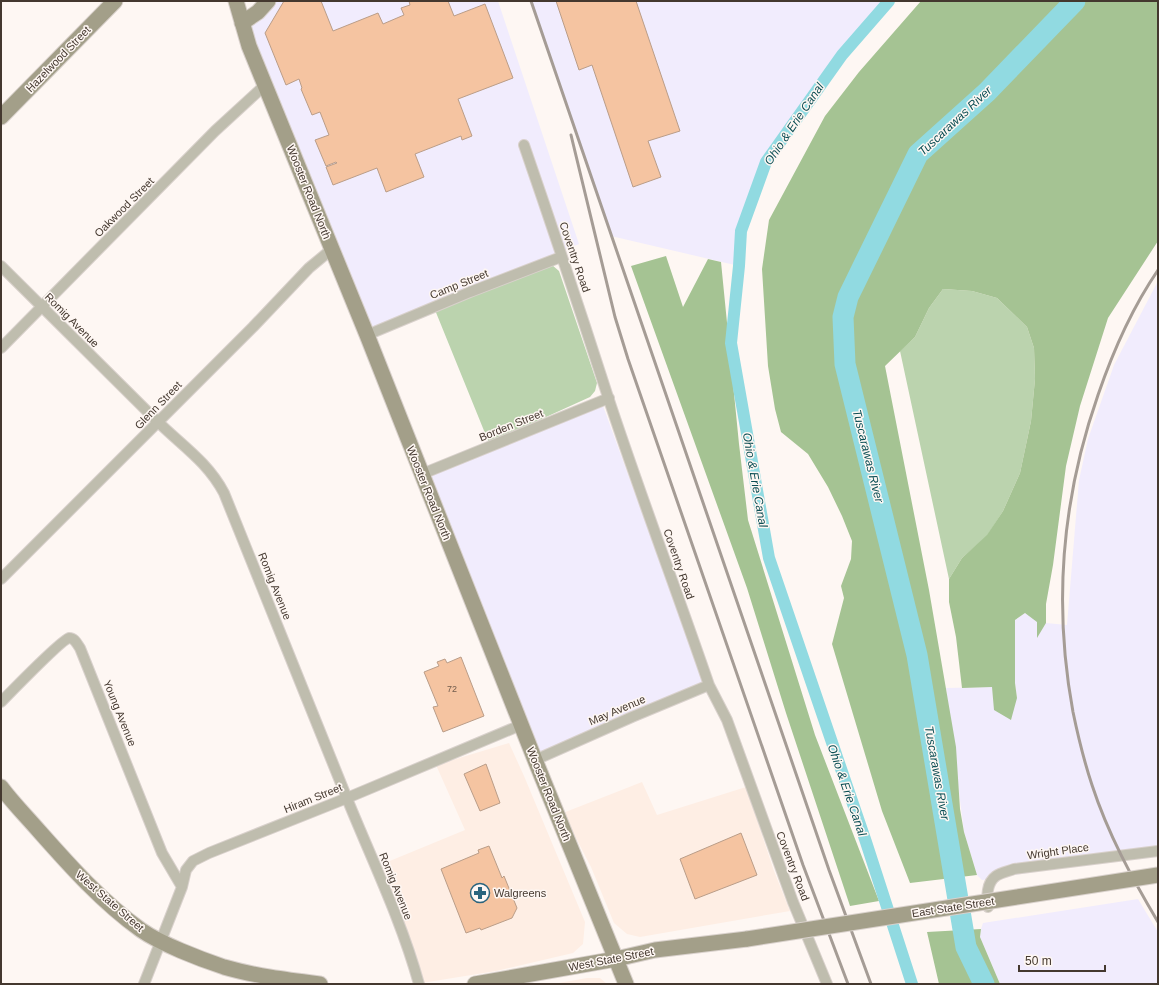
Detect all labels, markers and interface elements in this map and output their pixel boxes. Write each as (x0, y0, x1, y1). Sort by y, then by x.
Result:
street label: Hazelwood Street (24, 24, 92, 94)
water label: Ohio & Erie Canal (761, 80, 827, 168)
water label: Tuscarawas River (915, 83, 995, 159)
street label: Wooster Road North (285, 143, 333, 241)
street label: Oakwood Street (92, 175, 156, 239)
street label: Coventry Road (557, 220, 593, 294)
street label: Camp Street (428, 267, 490, 301)
street label: Romig Avenue (43, 291, 101, 349)
street label: Glenn Street (132, 379, 184, 431)
street label: Borden Street (477, 407, 545, 443)
water label: Tuscarawas River (850, 408, 887, 505)
water label: Ohio & Erie Canal (740, 431, 770, 529)
street label: Wooster Road North (405, 444, 453, 542)
street label: Coventry Road (661, 527, 697, 601)
street label: Romig Avenue (256, 551, 294, 621)
street label: Young Avenue (101, 678, 139, 748)
house number: 72 (447, 684, 457, 694)
street label: May Avenue (587, 693, 647, 727)
water label: Tuscarawas River (922, 725, 952, 822)
water label: Ohio & Erie Canal (825, 742, 869, 838)
street label: Wooster Road North (525, 745, 573, 843)
street label: Hiram Street (282, 781, 344, 815)
street label: Coventry Road (774, 830, 812, 902)
street label: Wright Place (1026, 841, 1090, 861)
street label: Romig Avenue (377, 851, 415, 921)
street label: West State Street (74, 868, 146, 934)
pharmacy icon: Walgreens (469, 882, 491, 904)
place label: Walgreens (494, 887, 547, 899)
street label: East State Street (911, 895, 995, 919)
street label: West State Street (568, 945, 654, 973)
scale bar (1019, 947, 1105, 973)
text: 50 m (1025, 954, 1052, 968)

